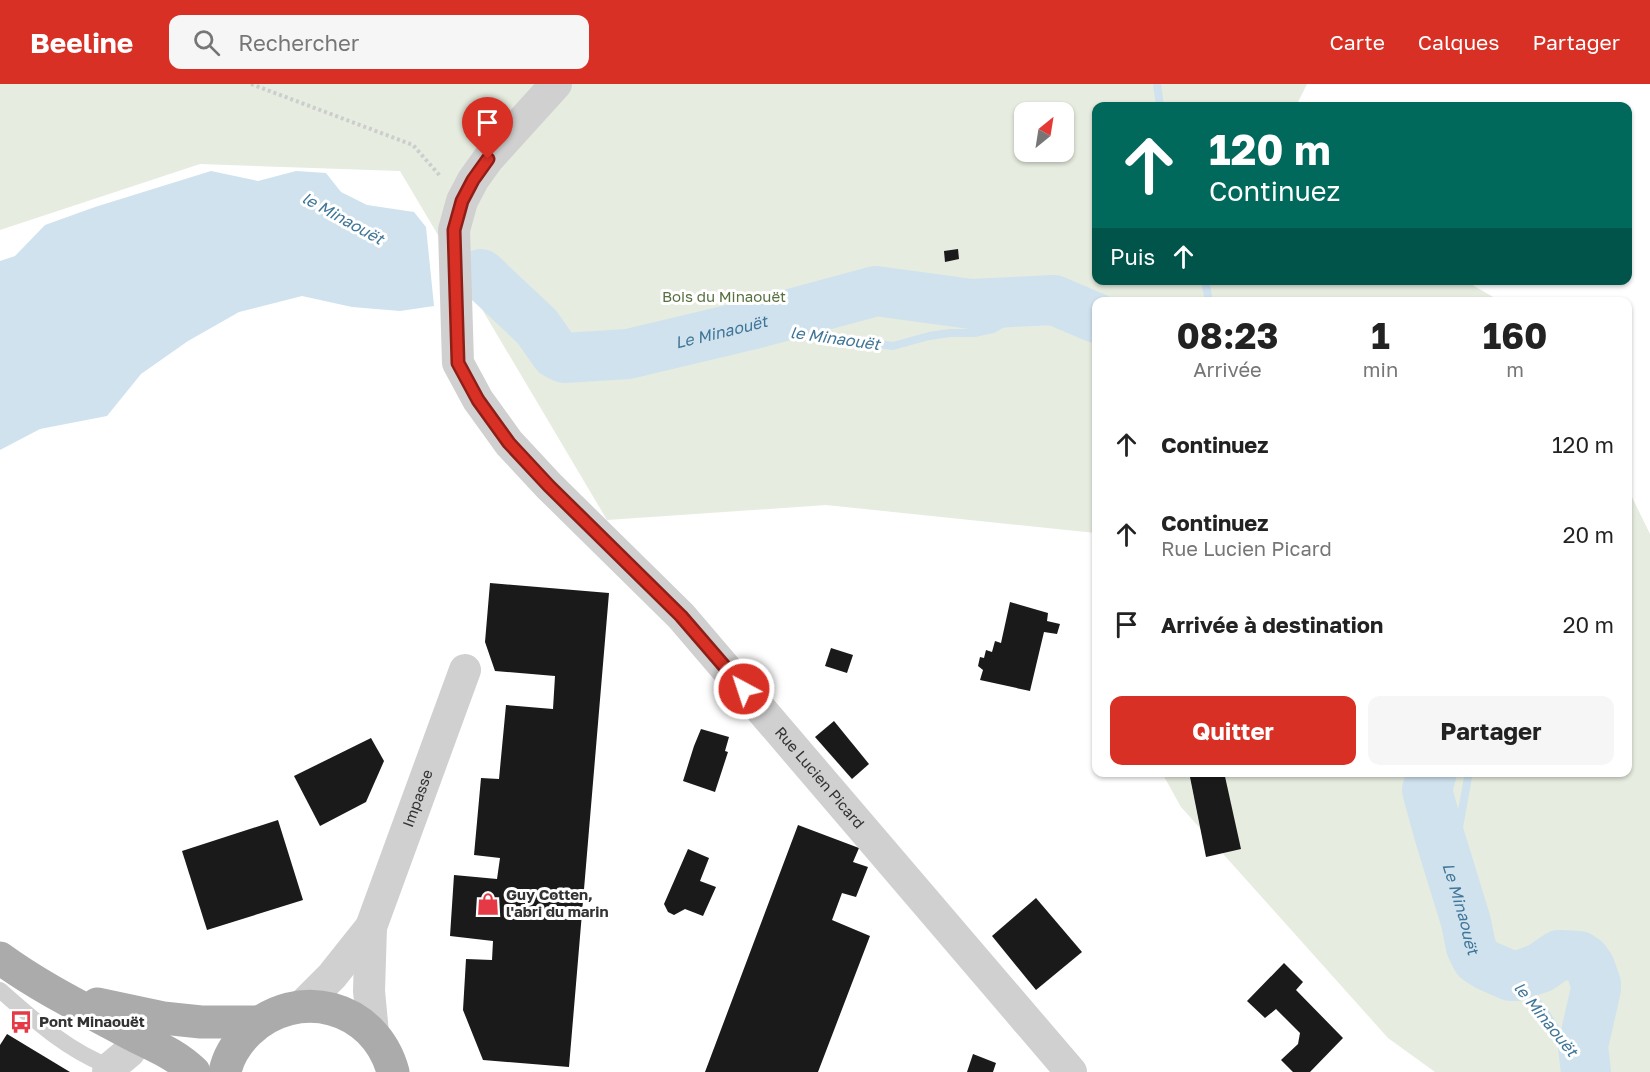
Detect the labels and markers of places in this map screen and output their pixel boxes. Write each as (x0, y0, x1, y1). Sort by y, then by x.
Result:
pin (462, 97, 513, 159)
place label: Guy Cotten, l'abri du marin (506, 885, 609, 920)
shop icon: Guy Cotten, l'abri du marin (475, 891, 501, 917)
bus stop icon: Pont Minaouët (8, 1009, 34, 1035)
place label: Pont Minaouët (39, 1012, 145, 1030)

